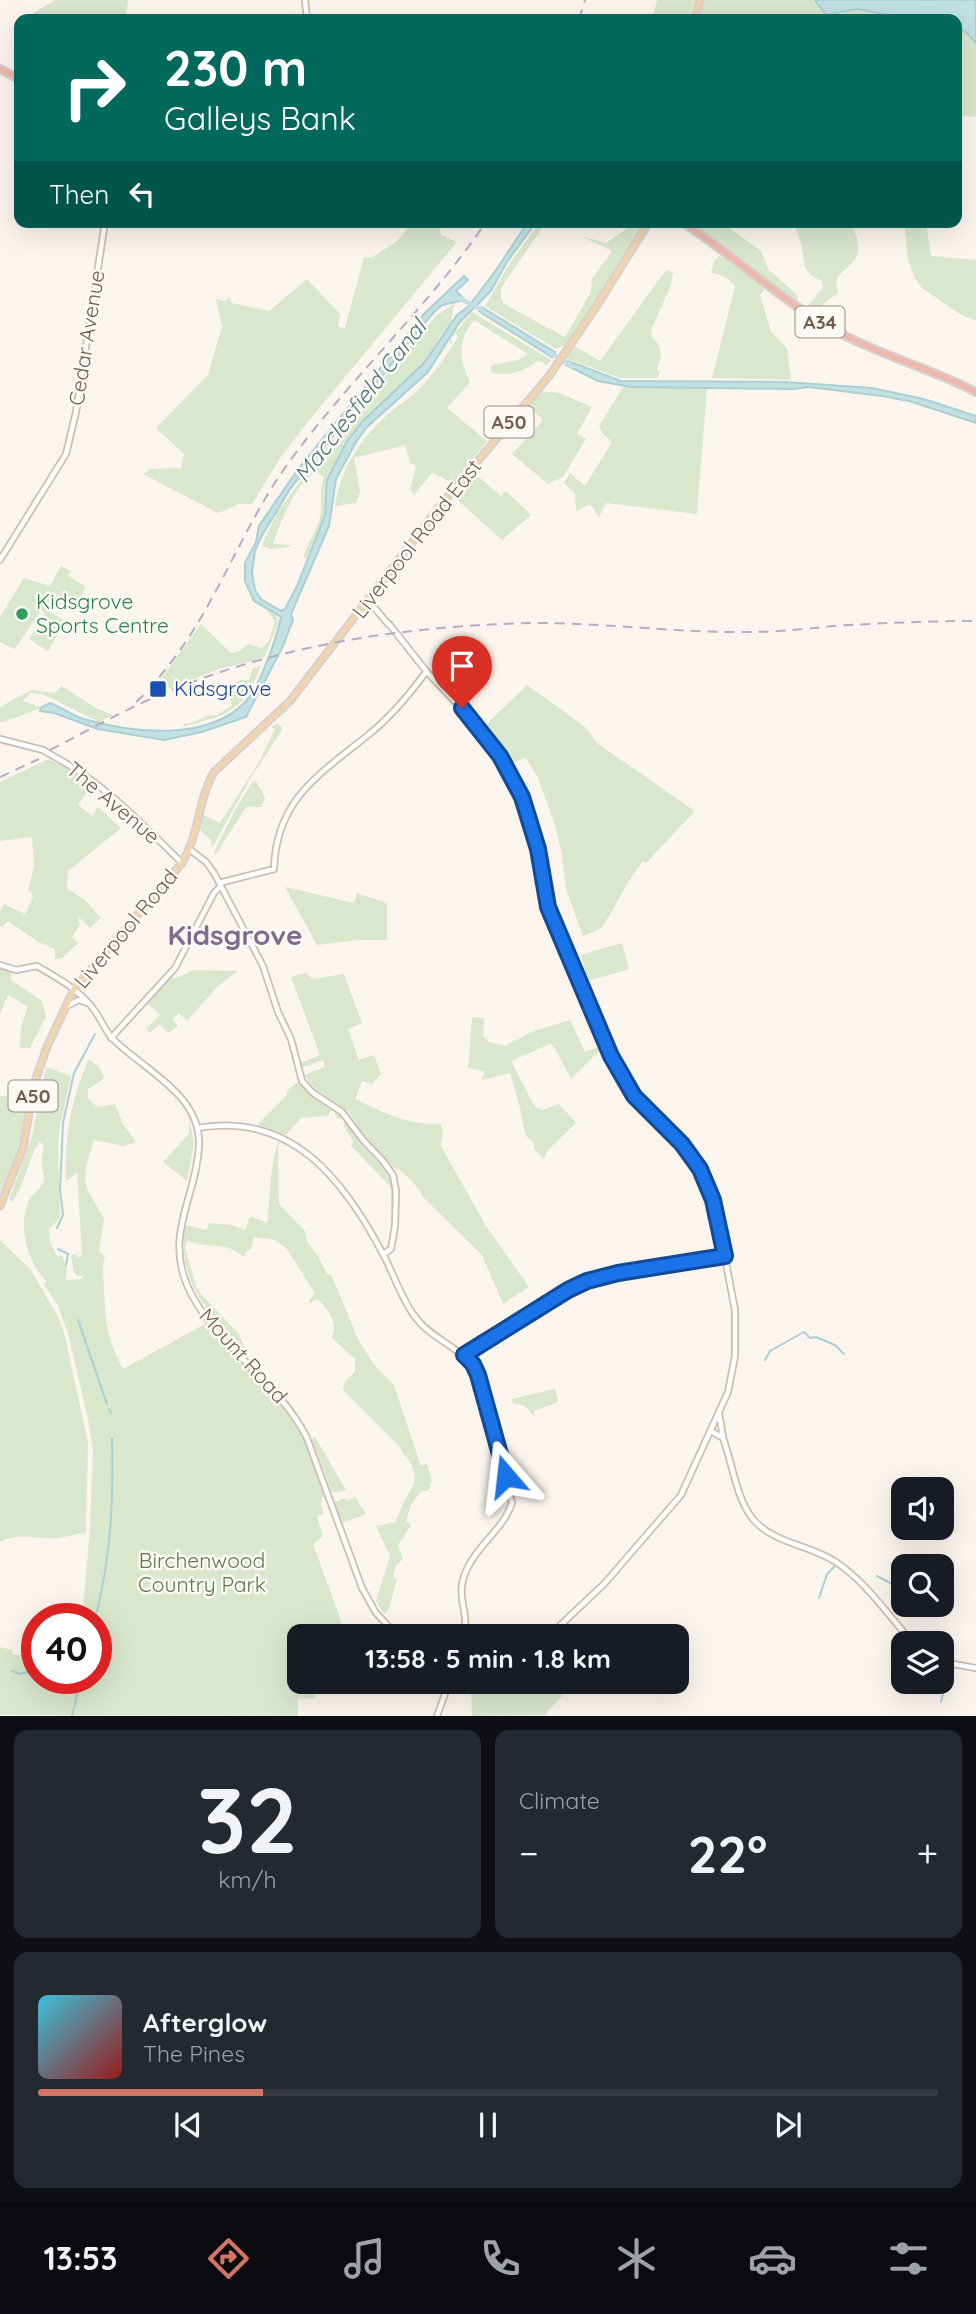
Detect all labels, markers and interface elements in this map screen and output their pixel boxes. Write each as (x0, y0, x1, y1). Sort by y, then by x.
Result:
text: 230 m (164, 37, 307, 98)
icon: right (49, 42, 140, 133)
text: Galleys Bank (164, 98, 356, 138)
icon: left (123, 175, 161, 213)
text: Then (49, 178, 109, 211)
street label: Cedar Avenue (62, 268, 110, 407)
road number: A34 (796, 306, 844, 338)
water label: Macclesfield Canal (287, 311, 434, 488)
road number: A50 (484, 406, 534, 438)
street label: Liverpool Road East (346, 454, 486, 623)
place label: Kidsgrove Sports Centre (36, 588, 169, 638)
marker: Kidsgrove Sports Centre (14, 606, 30, 622)
pin (432, 636, 492, 708)
icon: arrive (443, 647, 481, 685)
place label: Kidsgrove (174, 675, 271, 701)
marker: Kidsgrove (148, 679, 168, 699)
street label: The Avenue (62, 756, 166, 849)
street label: Liverpool Road (68, 864, 183, 993)
district label: Kidsgrove (168, 917, 302, 952)
road number: A50 (8, 1080, 58, 1112)
street label: Mount Road (194, 1302, 293, 1408)
position arrow (469, 1439, 543, 1513)
map controls (891, 1477, 954, 1694)
button: sound (891, 1477, 954, 1540)
park label: Birchenwood Country Park (138, 1547, 266, 1597)
button: search (891, 1554, 954, 1617)
speed limit sign: 40 (21, 1603, 112, 1694)
button: layers (891, 1631, 954, 1694)
text: 13:58 · 5 min · 1.8 km (365, 1642, 611, 1675)
text: 32 (197, 1762, 298, 1876)
text: Climate (519, 1786, 600, 1815)
text: 22° (688, 1821, 767, 1886)
text: − (519, 1829, 539, 1877)
text: + (917, 1829, 938, 1877)
text: km/h (218, 1865, 277, 1894)
text: Afterglow (143, 2006, 267, 2039)
text: The Pines (143, 2039, 245, 2068)
icon: previous (169, 2106, 207, 2144)
icon: pause (469, 2106, 507, 2144)
icon: next (769, 2106, 807, 2144)
icon: directions (204, 2234, 253, 2283)
icon: music (340, 2234, 389, 2283)
icon: phone (476, 2234, 525, 2283)
icon: climate (612, 2234, 661, 2283)
icon: car (748, 2234, 797, 2283)
icon: filters (884, 2234, 933, 2283)
text: 13:53 (43, 2238, 117, 2278)

